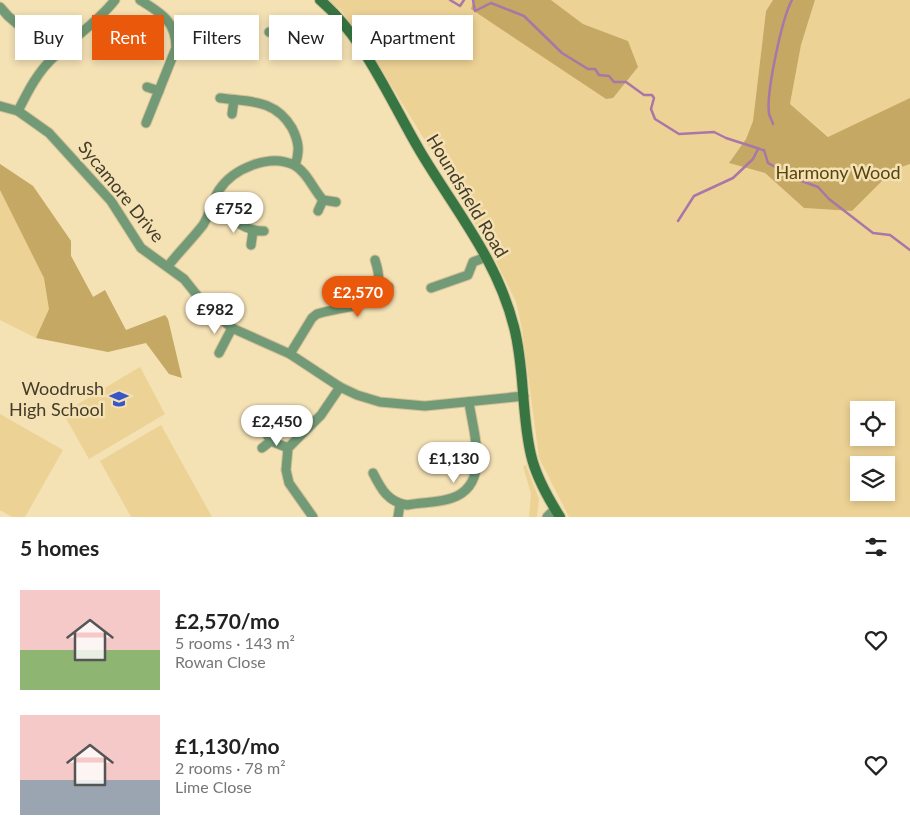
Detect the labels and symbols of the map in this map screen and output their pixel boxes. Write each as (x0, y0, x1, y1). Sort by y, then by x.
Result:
street label: Houndsfield Road (422, 130, 513, 261)
street label: Sycamore Drive (74, 136, 169, 247)
park label: Harmony Wood (775, 161, 901, 183)
pin: £752 (204, 192, 264, 234)
pin: £2,570 (317, 276, 399, 318)
pin: £982 (185, 292, 245, 335)
place label: Woodrush High School (9, 377, 104, 420)
school or university icon: Woodrush High School (108, 388, 130, 410)
pin: £2,450 (236, 404, 318, 447)
pin: £1,130 (413, 442, 495, 484)

